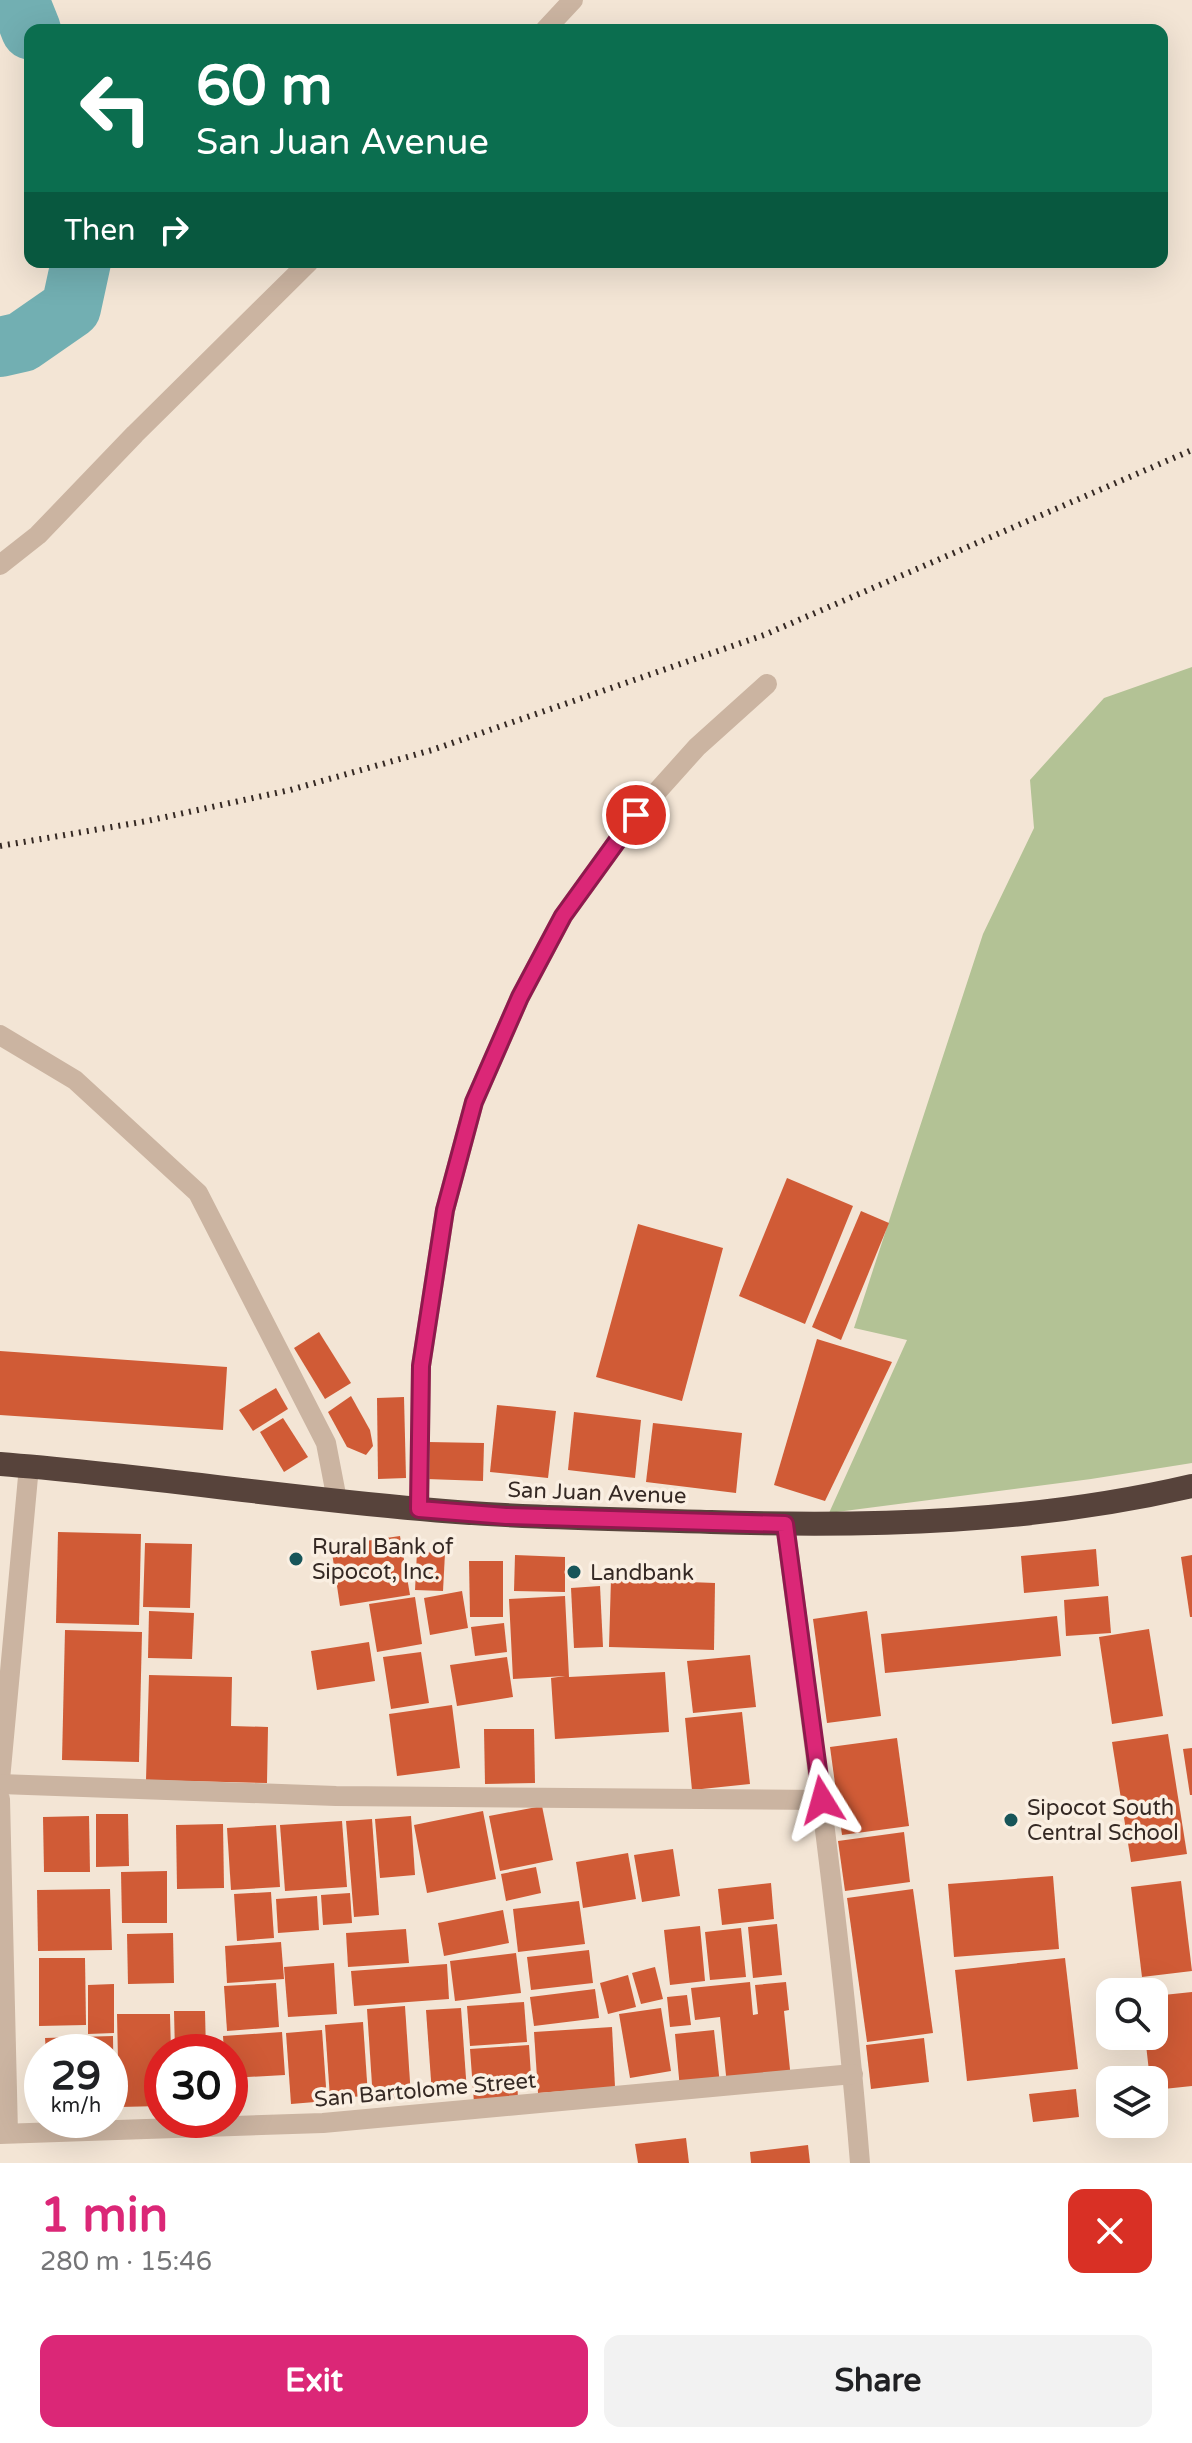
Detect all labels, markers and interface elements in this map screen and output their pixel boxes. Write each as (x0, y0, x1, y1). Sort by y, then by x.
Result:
text: 60 m (196, 53, 332, 120)
icon: left (64, 56, 168, 160)
text: San Juan Avenue (196, 121, 489, 164)
icon: right (152, 208, 196, 252)
text: Then (64, 212, 136, 249)
pin (602, 781, 670, 849)
icon: arrive (614, 793, 658, 837)
street label: San Juan Avenue (507, 1477, 687, 1509)
place label: Rural Bank of Sipocot, Inc. (312, 1534, 454, 1585)
marker: Rural Bank of Sipocot, Inc. (287, 1550, 305, 1568)
place label: Landbank (590, 1560, 694, 1586)
marker: Landbank (565, 1563, 583, 1581)
position arrow (780, 1758, 864, 1842)
place label: Sipocot South Central School (1027, 1795, 1179, 1846)
marker: Sipocot South Central School (1002, 1811, 1020, 1829)
map controls (1096, 1978, 1168, 2138)
button: search (1096, 1978, 1168, 2050)
speed limit sign: 30 (144, 2034, 248, 2138)
text: 29 (51, 2052, 101, 2100)
button: layers (1096, 2066, 1168, 2138)
street label: San Bartolome Street (313, 2067, 537, 2113)
text: km/h (51, 2094, 101, 2118)
text: 1 min (40, 2187, 168, 2245)
button: close (1068, 2189, 1152, 2273)
text: 280 m · 15:46 (40, 2246, 212, 2277)
button: Exit (40, 2335, 588, 2427)
button: Share (604, 2335, 1152, 2427)

